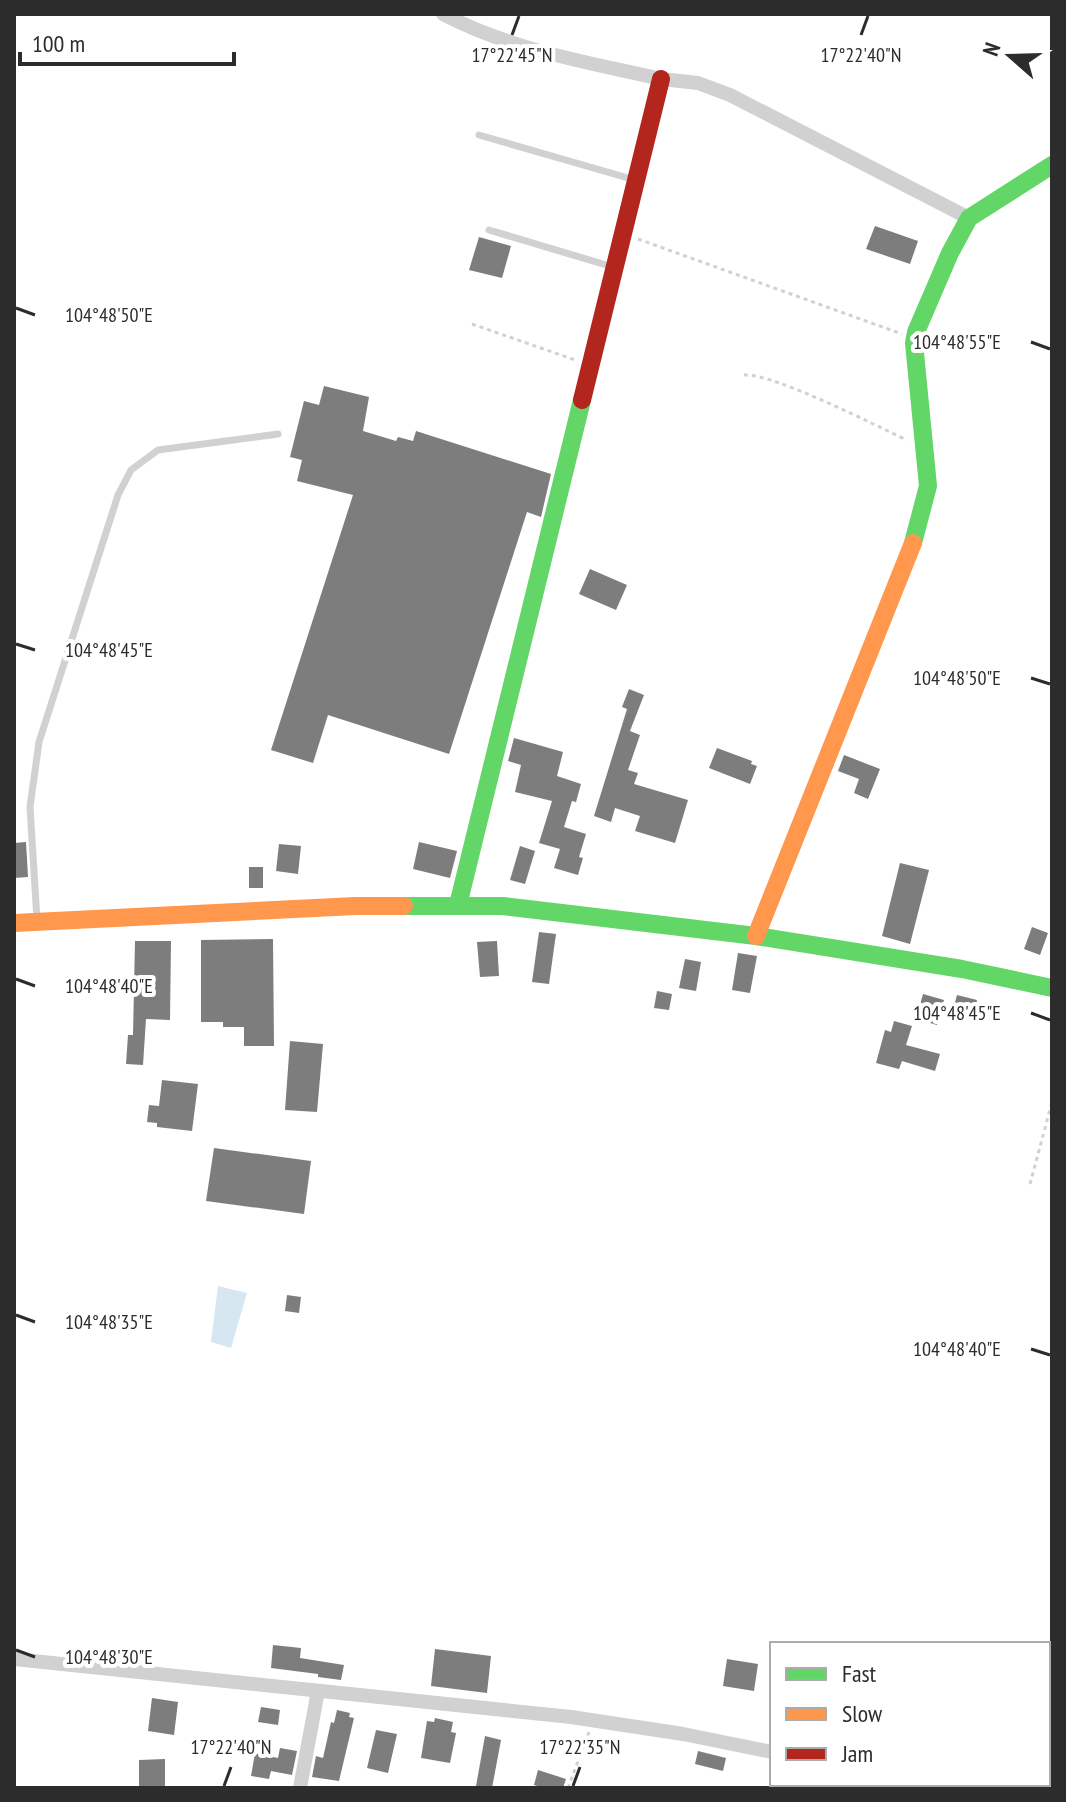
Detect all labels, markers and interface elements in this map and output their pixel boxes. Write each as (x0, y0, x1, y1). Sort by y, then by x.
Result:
scale bar (20, 16, 234, 66)
north arrow (970, 16, 1050, 96)
text: 100 m (32, 28, 85, 59)
text: N (976, 39, 1006, 60)
text: 17°22'45"N (472, 42, 552, 68)
text: 17°22'40"N (821, 42, 901, 68)
text: 104°48'50"E (65, 302, 153, 328)
text: 104°48'55"E (913, 329, 1001, 355)
text: 104°48'45"E (65, 637, 153, 663)
text: 104°48'50"E (913, 665, 1001, 691)
text: 104°48'40"E (65, 973, 153, 999)
text: 104°48'45"E (913, 1000, 1001, 1026)
text: 104°48'35"E (65, 1309, 153, 1335)
text: 104°48'40"E (913, 1336, 1001, 1362)
legend (770, 1642, 1050, 1786)
text: 104°48'30"E (65, 1644, 153, 1670)
text: Fast (842, 1658, 877, 1689)
text: Slow (842, 1698, 883, 1729)
text: 17°22'40"N (191, 1734, 271, 1760)
text: 17°22'35"N (540, 1734, 620, 1760)
text: Jam (841, 1738, 873, 1769)

